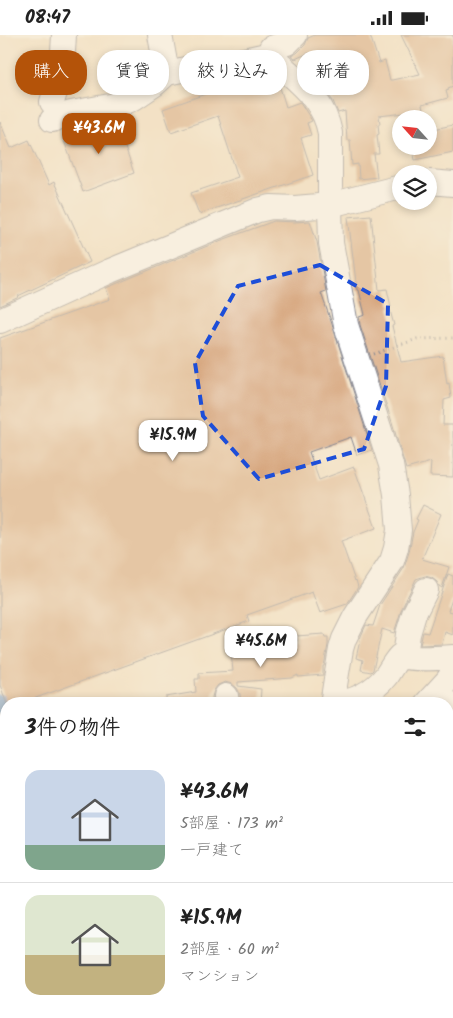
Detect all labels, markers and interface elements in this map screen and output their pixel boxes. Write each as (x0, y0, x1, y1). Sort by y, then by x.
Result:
text: 08:47 (25, 3, 70, 33)
chip: 購入 (15, 50, 87, 95)
chip: 賃貸 (97, 50, 169, 95)
chip: 絞り込み (179, 50, 287, 95)
chip: 新着 (297, 50, 369, 95)
north arrow (392, 110, 438, 155)
map controls (392, 110, 437, 210)
pin: ¥43.6M (58, 113, 140, 155)
text: ¥43.6M (73, 116, 125, 141)
button: layers (392, 165, 437, 210)
pin: ¥15.9M (132, 419, 214, 462)
text: ¥15.9M (150, 423, 196, 448)
pin: ¥45.6M (220, 625, 302, 668)
text: ¥45.6M (235, 629, 287, 654)
text: 3件の物件 (25, 712, 121, 745)
icon: filters (401, 713, 429, 741)
text: ¥43.6M (180, 776, 248, 809)
icon: home (65, 790, 125, 850)
text: 5部屋 · 173 m² (180, 811, 283, 836)
text: 一戸建て (180, 838, 244, 863)
text: ¥15.9M (180, 902, 241, 935)
icon: home (65, 915, 125, 975)
text: 2部屋 · 60 m² (180, 937, 279, 962)
text: マンション (180, 964, 259, 989)

